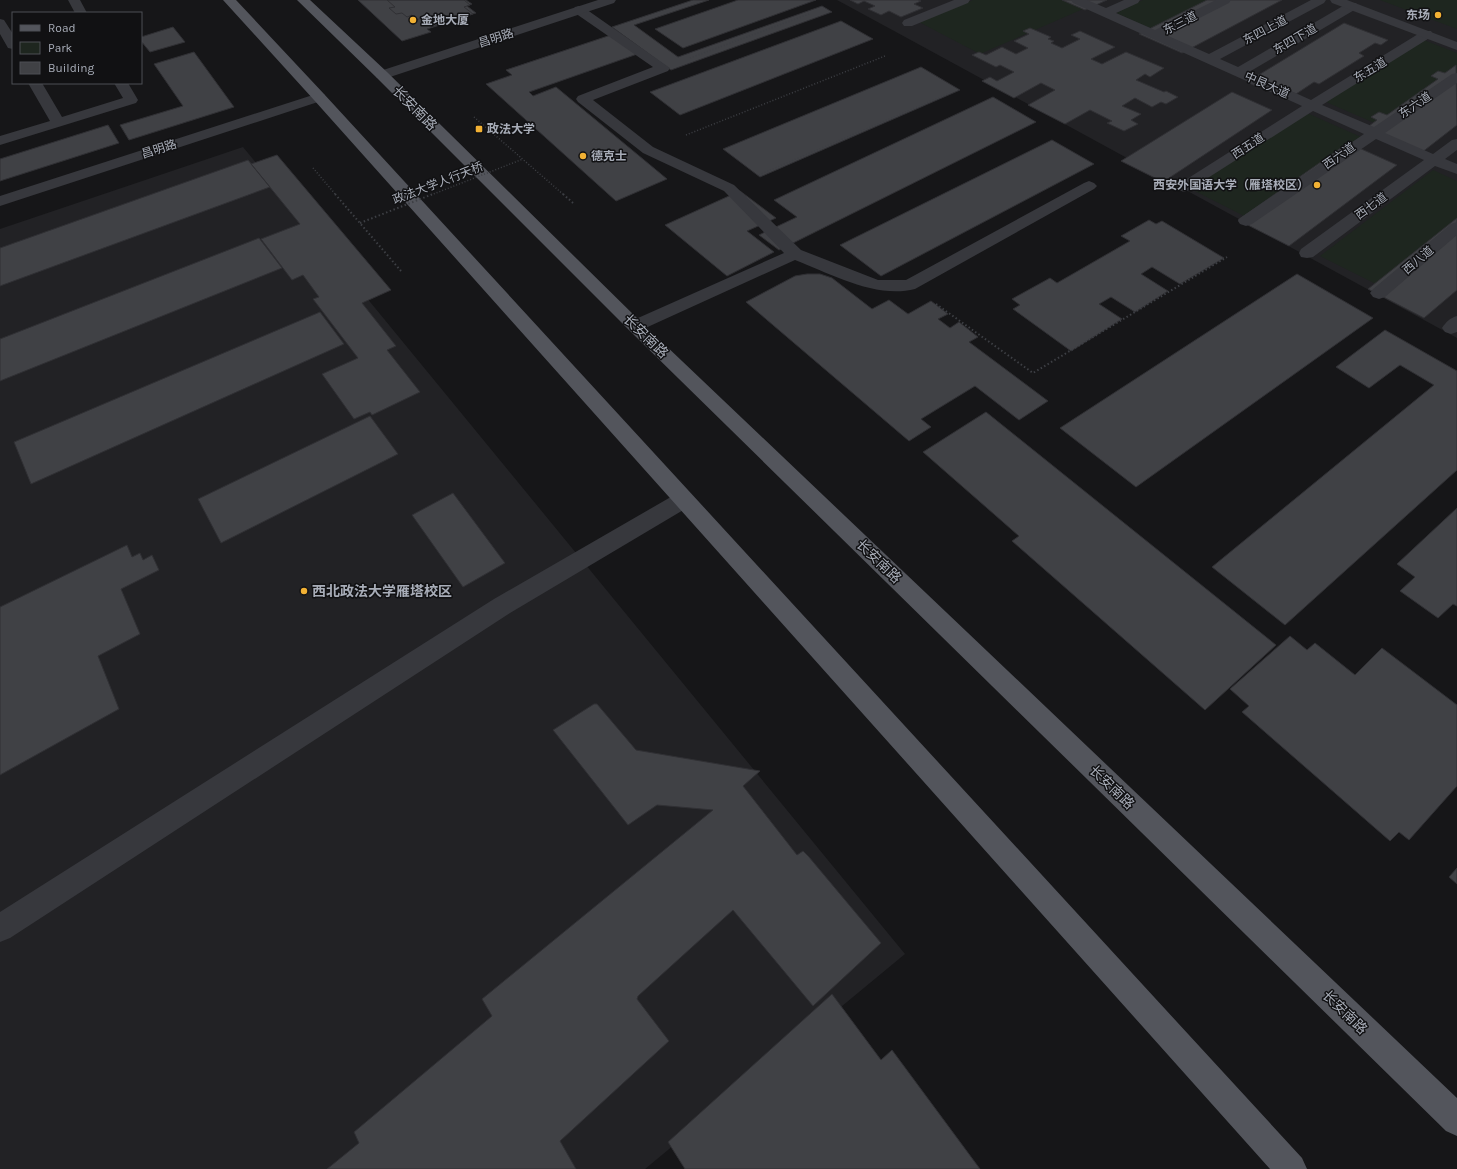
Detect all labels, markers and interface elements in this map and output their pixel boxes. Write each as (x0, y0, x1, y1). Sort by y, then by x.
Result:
place label: 东场 (1406, 8, 1430, 22)
street label: 东三道 (1161, 9, 1199, 37)
marker: 东场 (1433, 10, 1443, 20)
legend (12, 12, 142, 84)
place label: 金地大厦 (421, 13, 469, 27)
street label: 东四上道 (1241, 13, 1289, 47)
marker: 金地大厦 (408, 15, 418, 25)
text: Road (48, 21, 76, 35)
street label: 东四下道 (1271, 21, 1319, 57)
street label: 昌明路 (477, 26, 515, 50)
text: Park (48, 41, 73, 55)
street label: 东五道 (1351, 55, 1389, 85)
text: Building (48, 61, 95, 75)
street label: 中艮大道 (1242, 69, 1292, 101)
street label: 长安南路 (389, 83, 440, 134)
street label: 东六道 (1396, 89, 1434, 121)
place label: 政法大学 (487, 122, 535, 136)
marker: 政法大学 (474, 124, 484, 134)
street label: 西五道 (1229, 130, 1267, 162)
street label: 昌明路 (140, 137, 178, 161)
street label: 西六道 (1320, 140, 1358, 172)
place label: 德克士 (591, 149, 627, 163)
marker: 德克士 (578, 151, 588, 161)
street label: 政法大学人行天桥 (391, 159, 485, 207)
place label: 西安外国语大学（雁塔校区） (1153, 178, 1309, 192)
marker: 西安外国语大学（雁塔校区） (1312, 180, 1322, 190)
street label: 西七道 (1352, 190, 1390, 222)
street label: 西八道 (1400, 243, 1436, 277)
street label: 长安南路 (620, 311, 672, 362)
street label: 长安南路 (853, 536, 905, 587)
place label: 西北政法大学雁塔校区 (312, 583, 452, 600)
marker: 西北政法大学雁塔校区 (299, 586, 309, 596)
street label: 长安南路 (1086, 762, 1138, 813)
street label: 长安南路 (1319, 987, 1371, 1038)

